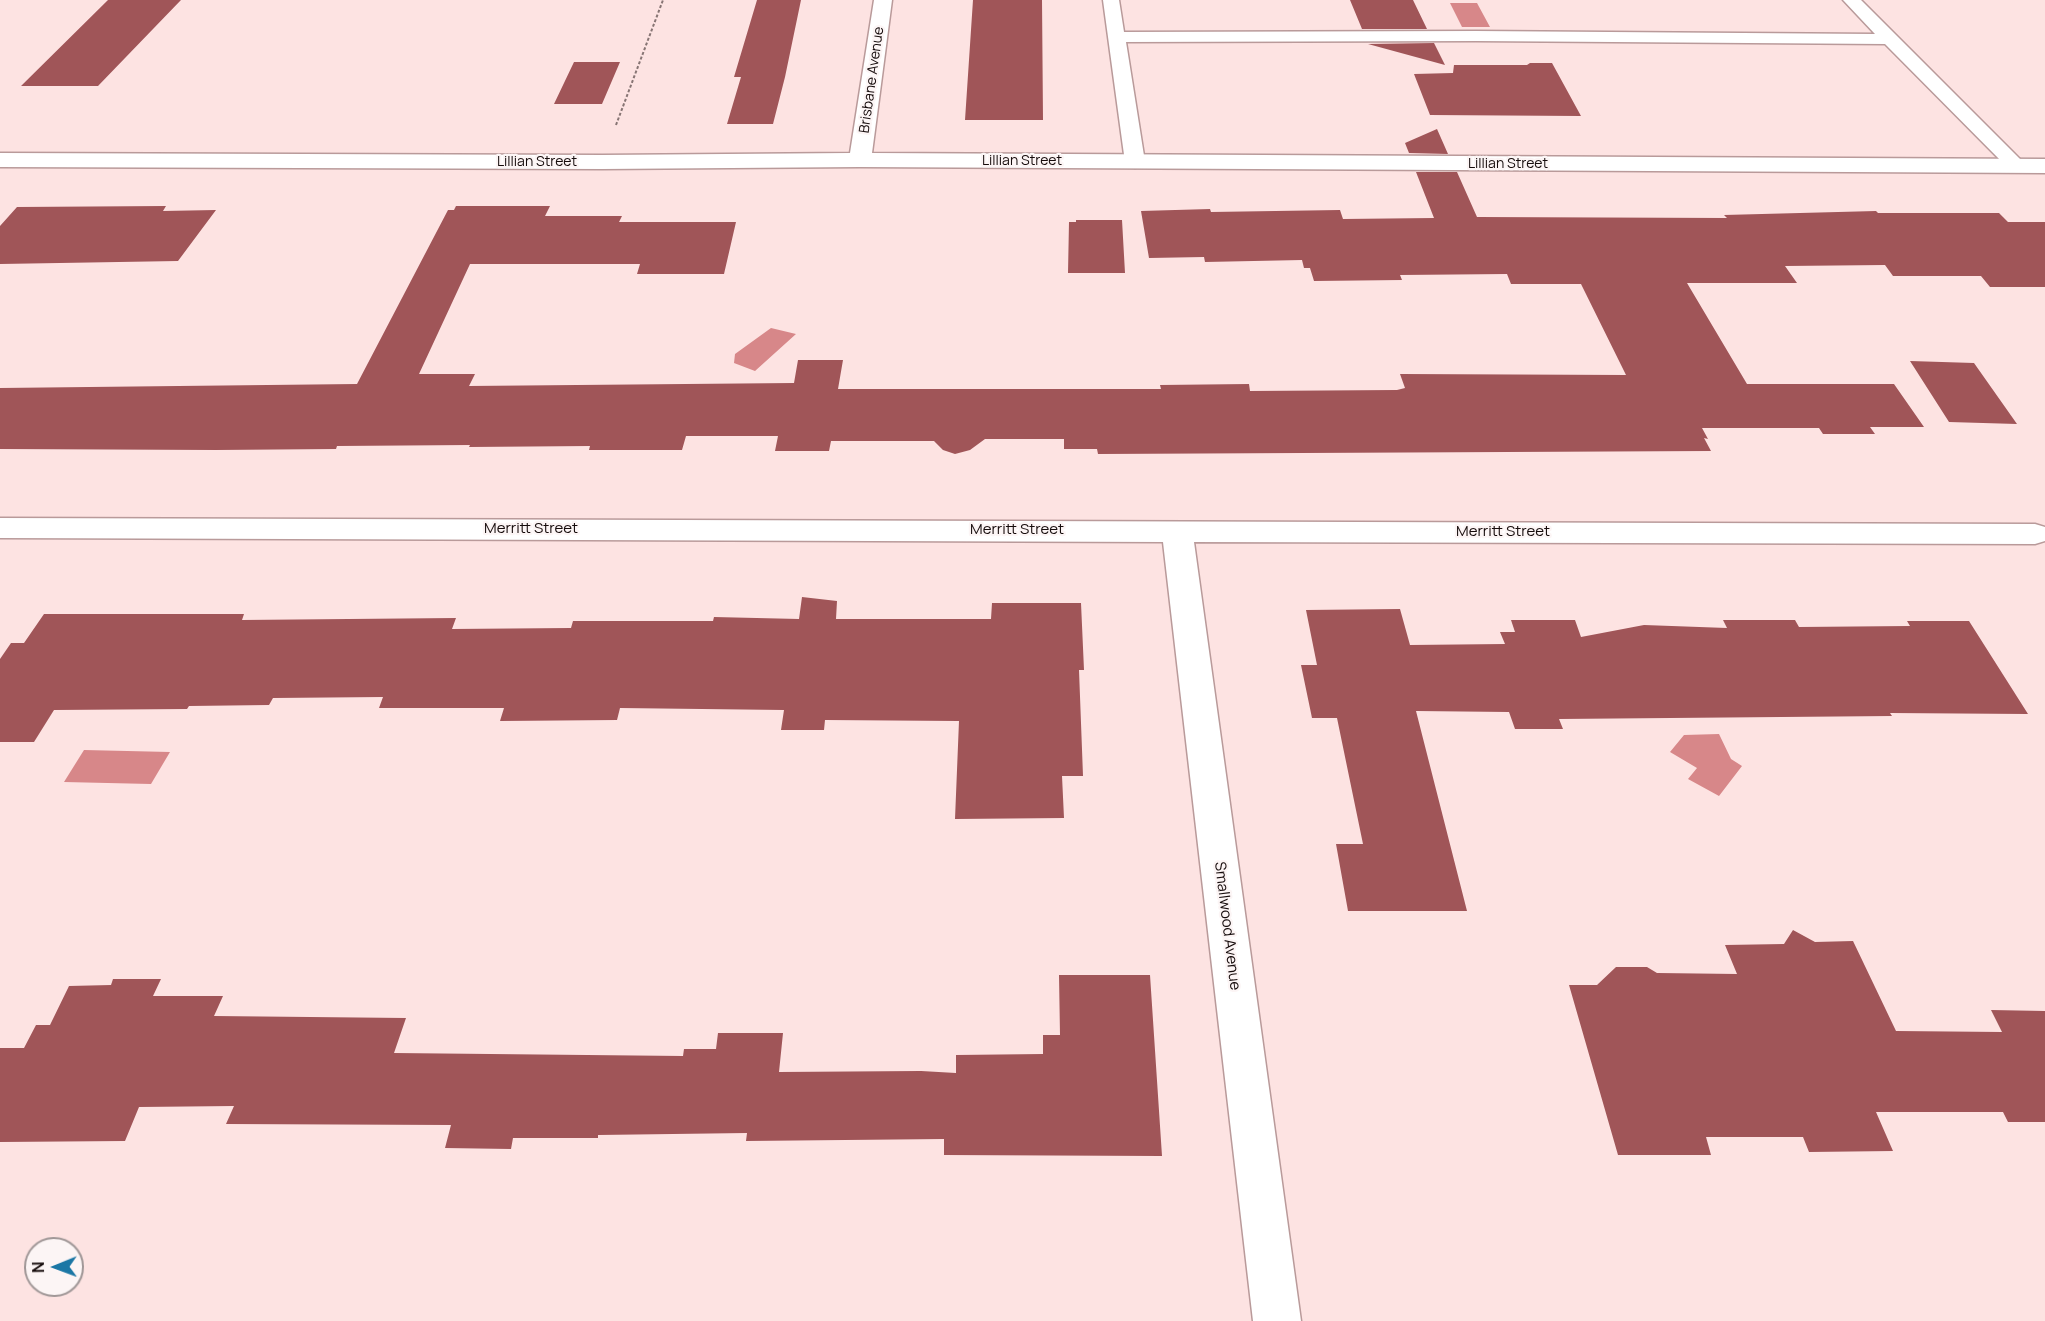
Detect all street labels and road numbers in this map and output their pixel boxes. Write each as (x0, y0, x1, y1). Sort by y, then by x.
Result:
street label: Brisbane Avenue (856, 26, 888, 134)
street label: Lillian Street (982, 153, 1062, 169)
street label: Lillian Street (497, 154, 577, 170)
street label: Lillian Street (1468, 156, 1548, 172)
street label: Merritt Street (484, 520, 578, 538)
street label: Merritt Street (970, 521, 1064, 539)
street label: Merritt Street (1456, 523, 1550, 541)
street label: Smallwood Avenue (1210, 861, 1244, 991)

